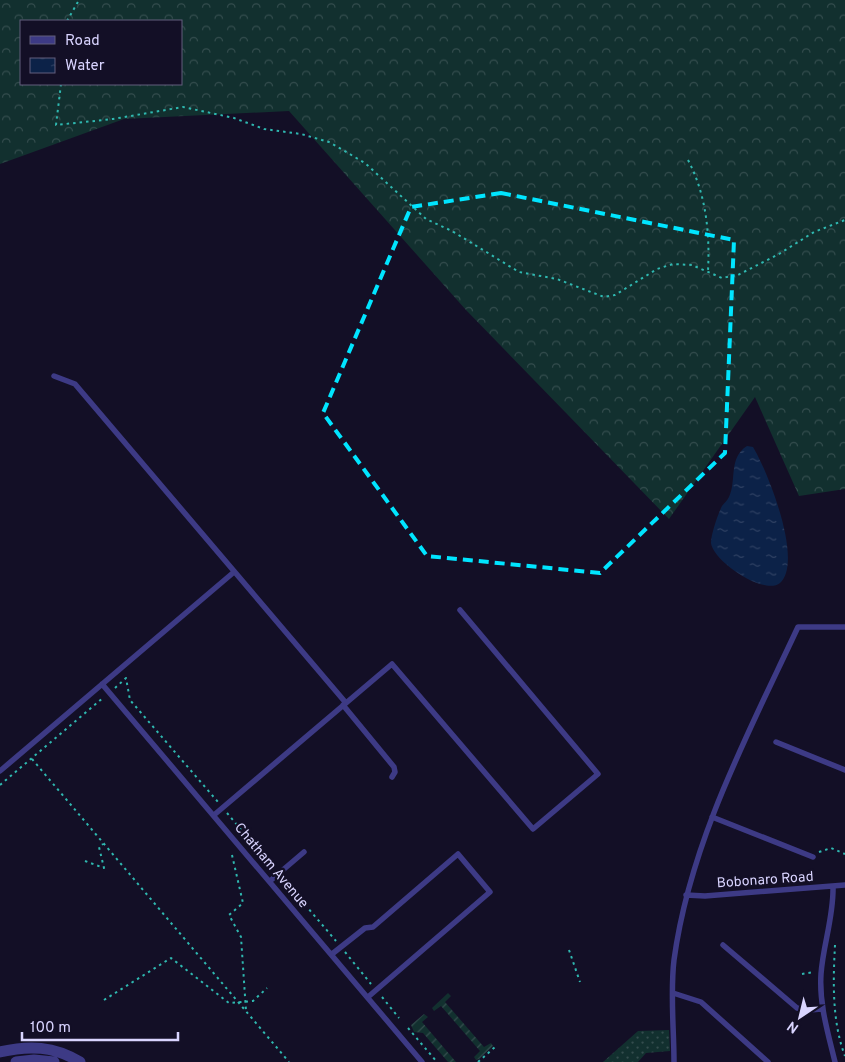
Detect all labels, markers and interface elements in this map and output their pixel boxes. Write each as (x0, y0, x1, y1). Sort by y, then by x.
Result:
legend (20, 20, 182, 85)
text: Road (65, 32, 100, 51)
text: Water (65, 57, 105, 76)
street label: Chatham Avenue (230, 820, 311, 912)
street label: Bobonaro Road (716, 869, 814, 892)
north arrow (775, 992, 825, 1042)
scale bar (22, 1010, 179, 1042)
text: N (784, 1017, 802, 1036)
text: 100 m (30, 1019, 71, 1038)

